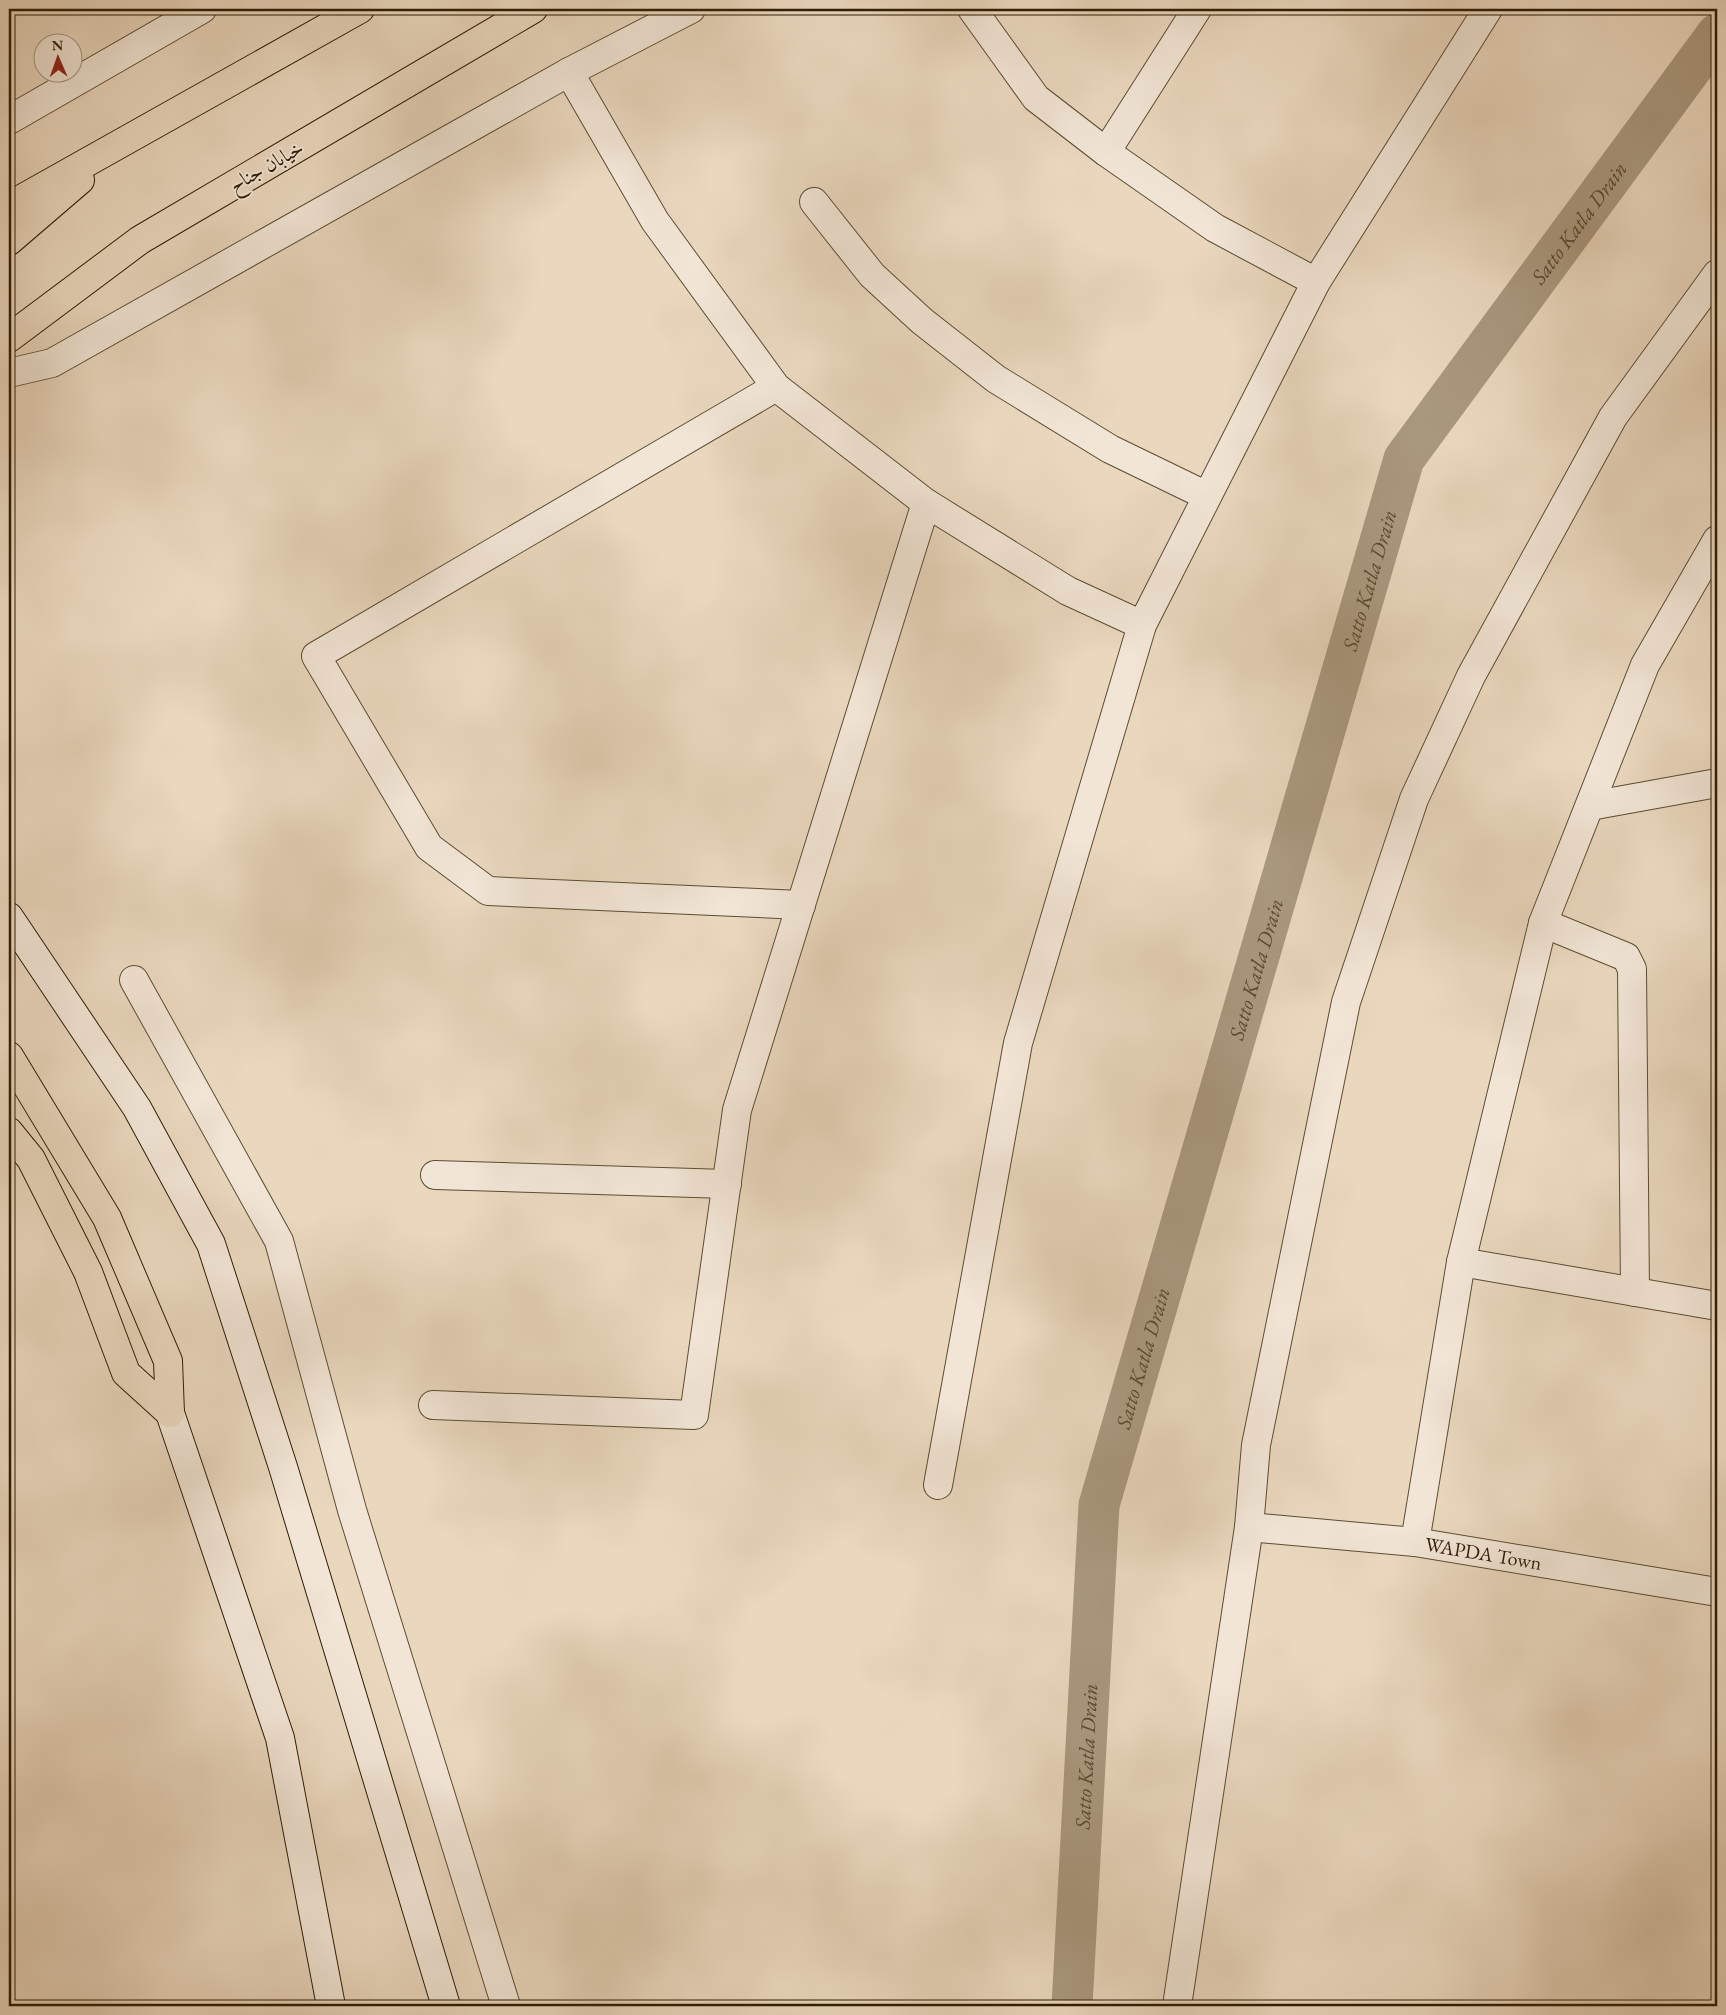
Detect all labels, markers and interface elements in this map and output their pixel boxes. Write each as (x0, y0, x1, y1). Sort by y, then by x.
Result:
north arrow (32, 32, 82, 82)
text: N (52, 36, 64, 54)
street label: خیابان جناح (224, 134, 311, 202)
water label: Satto Katla Drain (1524, 156, 1632, 290)
water label: Satto Katla Drain (1335, 507, 1402, 655)
water label: Satto Katla Drain (1222, 895, 1289, 1044)
water label: Satto Katla Drain (1108, 1284, 1175, 1432)
street label: WAPDA Town (1423, 1531, 1544, 1576)
water label: Satto Katla Drain (1068, 1683, 1103, 1831)

